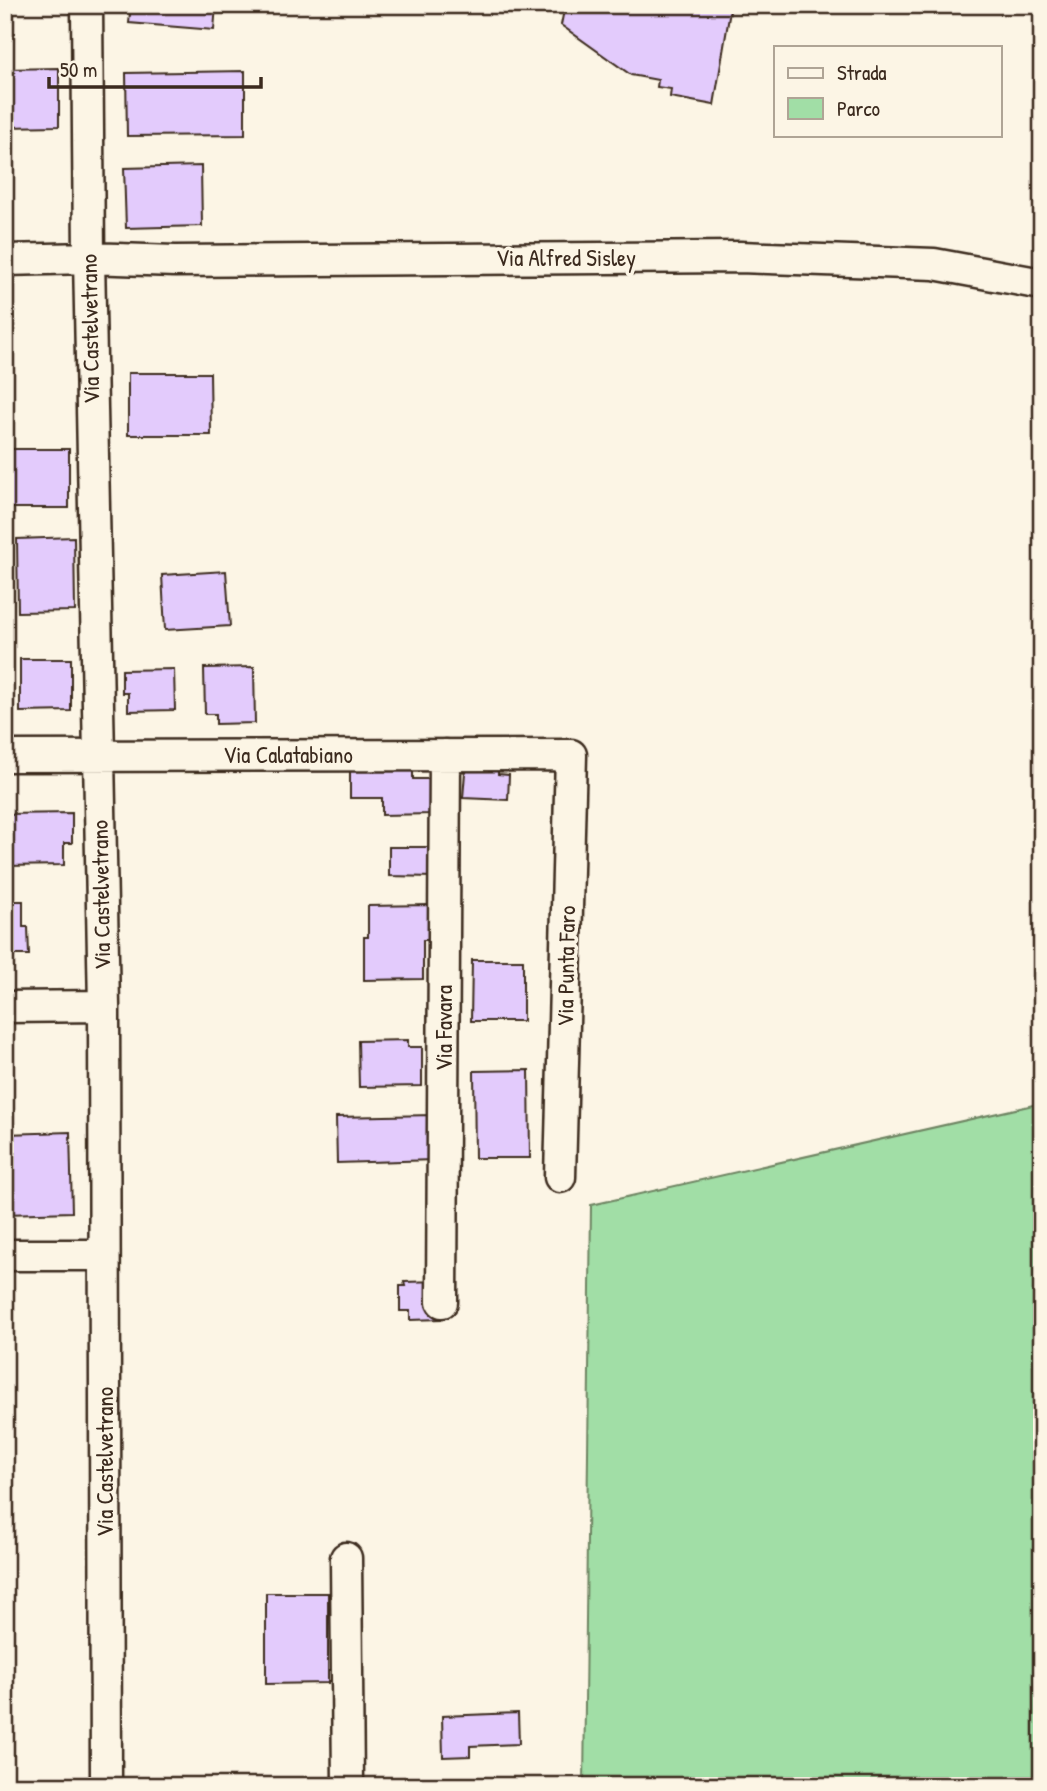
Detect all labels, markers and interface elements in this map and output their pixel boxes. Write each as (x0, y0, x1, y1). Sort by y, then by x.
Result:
scale bar (49, 46, 261, 90)
legend (774, 46, 1002, 136)
text: 50 m (60, 55, 97, 84)
text: Strada (837, 58, 887, 87)
text: Parco (837, 94, 880, 123)
street label: Via Alfred Sisley (496, 242, 636, 273)
street label: Via Castelvetrano (73, 254, 106, 404)
street label: Via Calatabiano (223, 739, 353, 770)
street label: Via Castelvetrano (84, 820, 117, 970)
street label: Via Punta Faro (549, 905, 582, 1027)
street label: Via Favara (428, 985, 459, 1071)
street label: Via Castelvetrano (89, 1387, 120, 1537)

